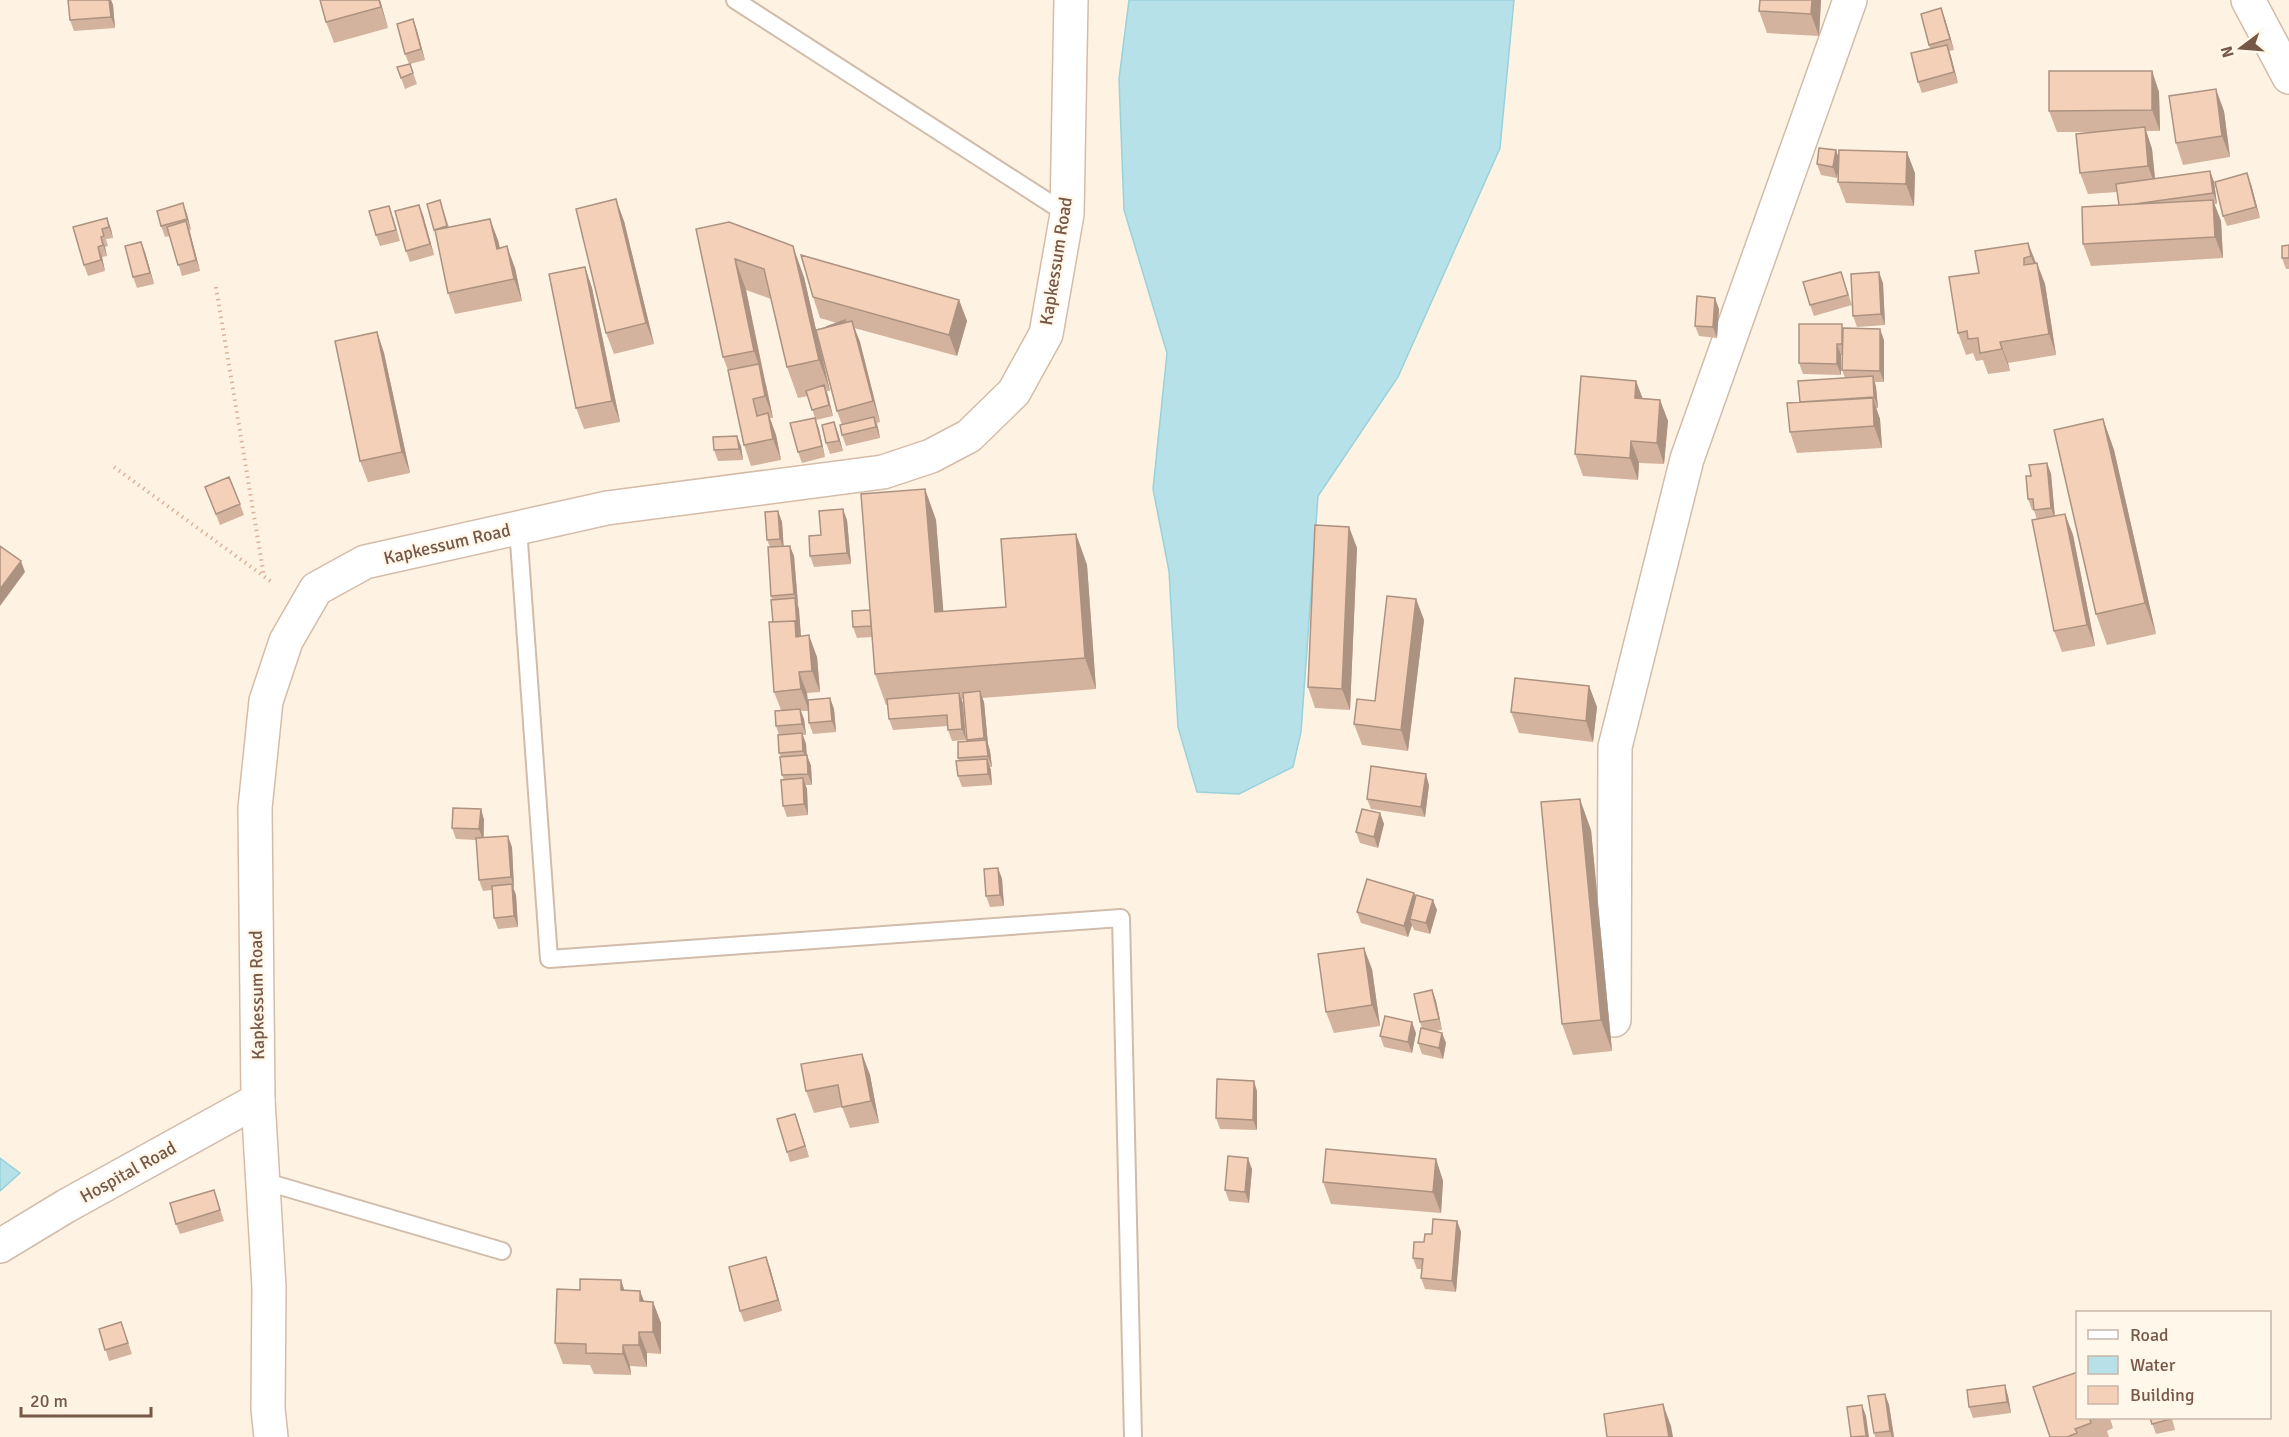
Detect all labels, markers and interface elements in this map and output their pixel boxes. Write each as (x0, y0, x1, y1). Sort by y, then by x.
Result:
north arrow (2211, 18, 2271, 78)
text: N (2216, 44, 2239, 60)
street label: Kapkessum Road (1035, 195, 1077, 327)
street label: Kapkessum Road (381, 519, 513, 569)
street label: Kapkessum Road (245, 930, 269, 1060)
street label: Hospital Road (76, 1136, 180, 1208)
legend (2076, 1311, 2271, 1419)
text: Road (2130, 1324, 2169, 1346)
text: Water (2130, 1354, 2176, 1376)
scale bar (21, 1380, 152, 1418)
text: Building (2130, 1384, 2194, 1406)
text: 20 m (30, 1390, 68, 1412)

